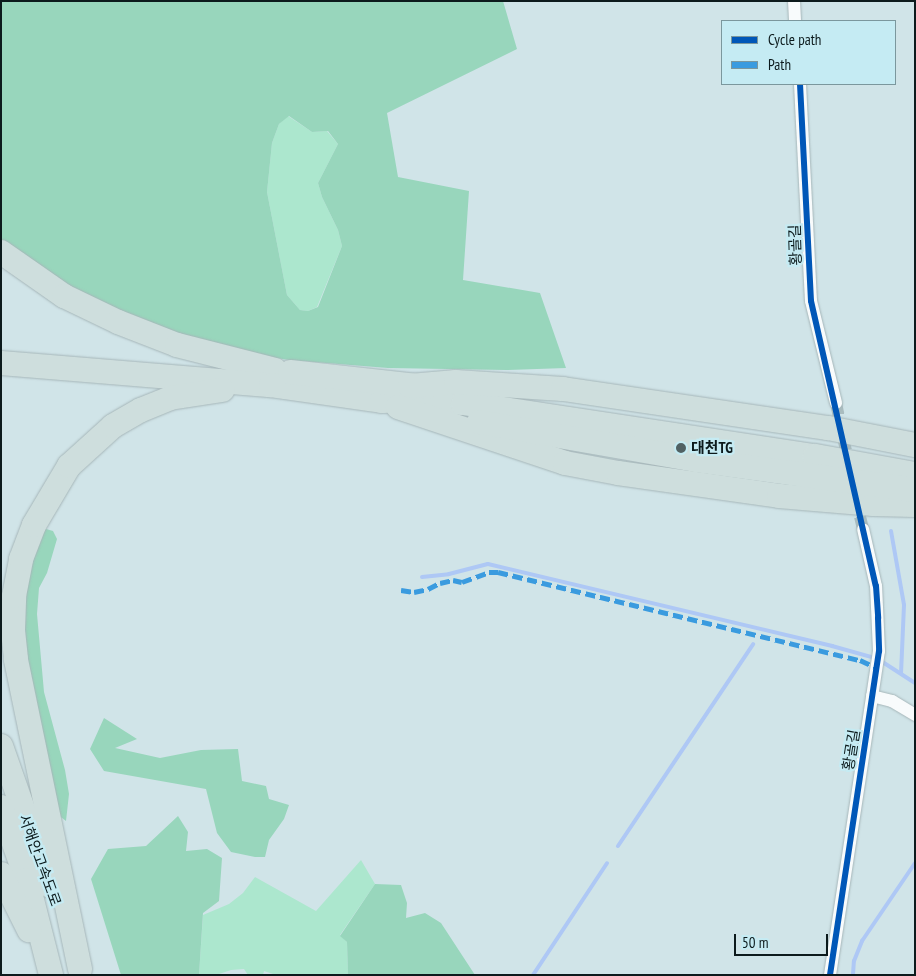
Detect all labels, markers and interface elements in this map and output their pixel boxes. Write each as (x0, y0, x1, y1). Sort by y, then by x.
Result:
legend (721, 20, 896, 85)
text: Cycle path (768, 30, 821, 49)
text: Path (768, 55, 791, 74)
street label: 황골길 (785, 224, 805, 266)
place label: 대천TG (691, 439, 733, 457)
marker: 대천TG (675, 442, 687, 454)
street label: 황골길 (839, 728, 863, 772)
street label: 서해안고속도로 (15, 812, 65, 908)
scale bar (736, 924, 830, 956)
text: 50 m (742, 933, 768, 952)

